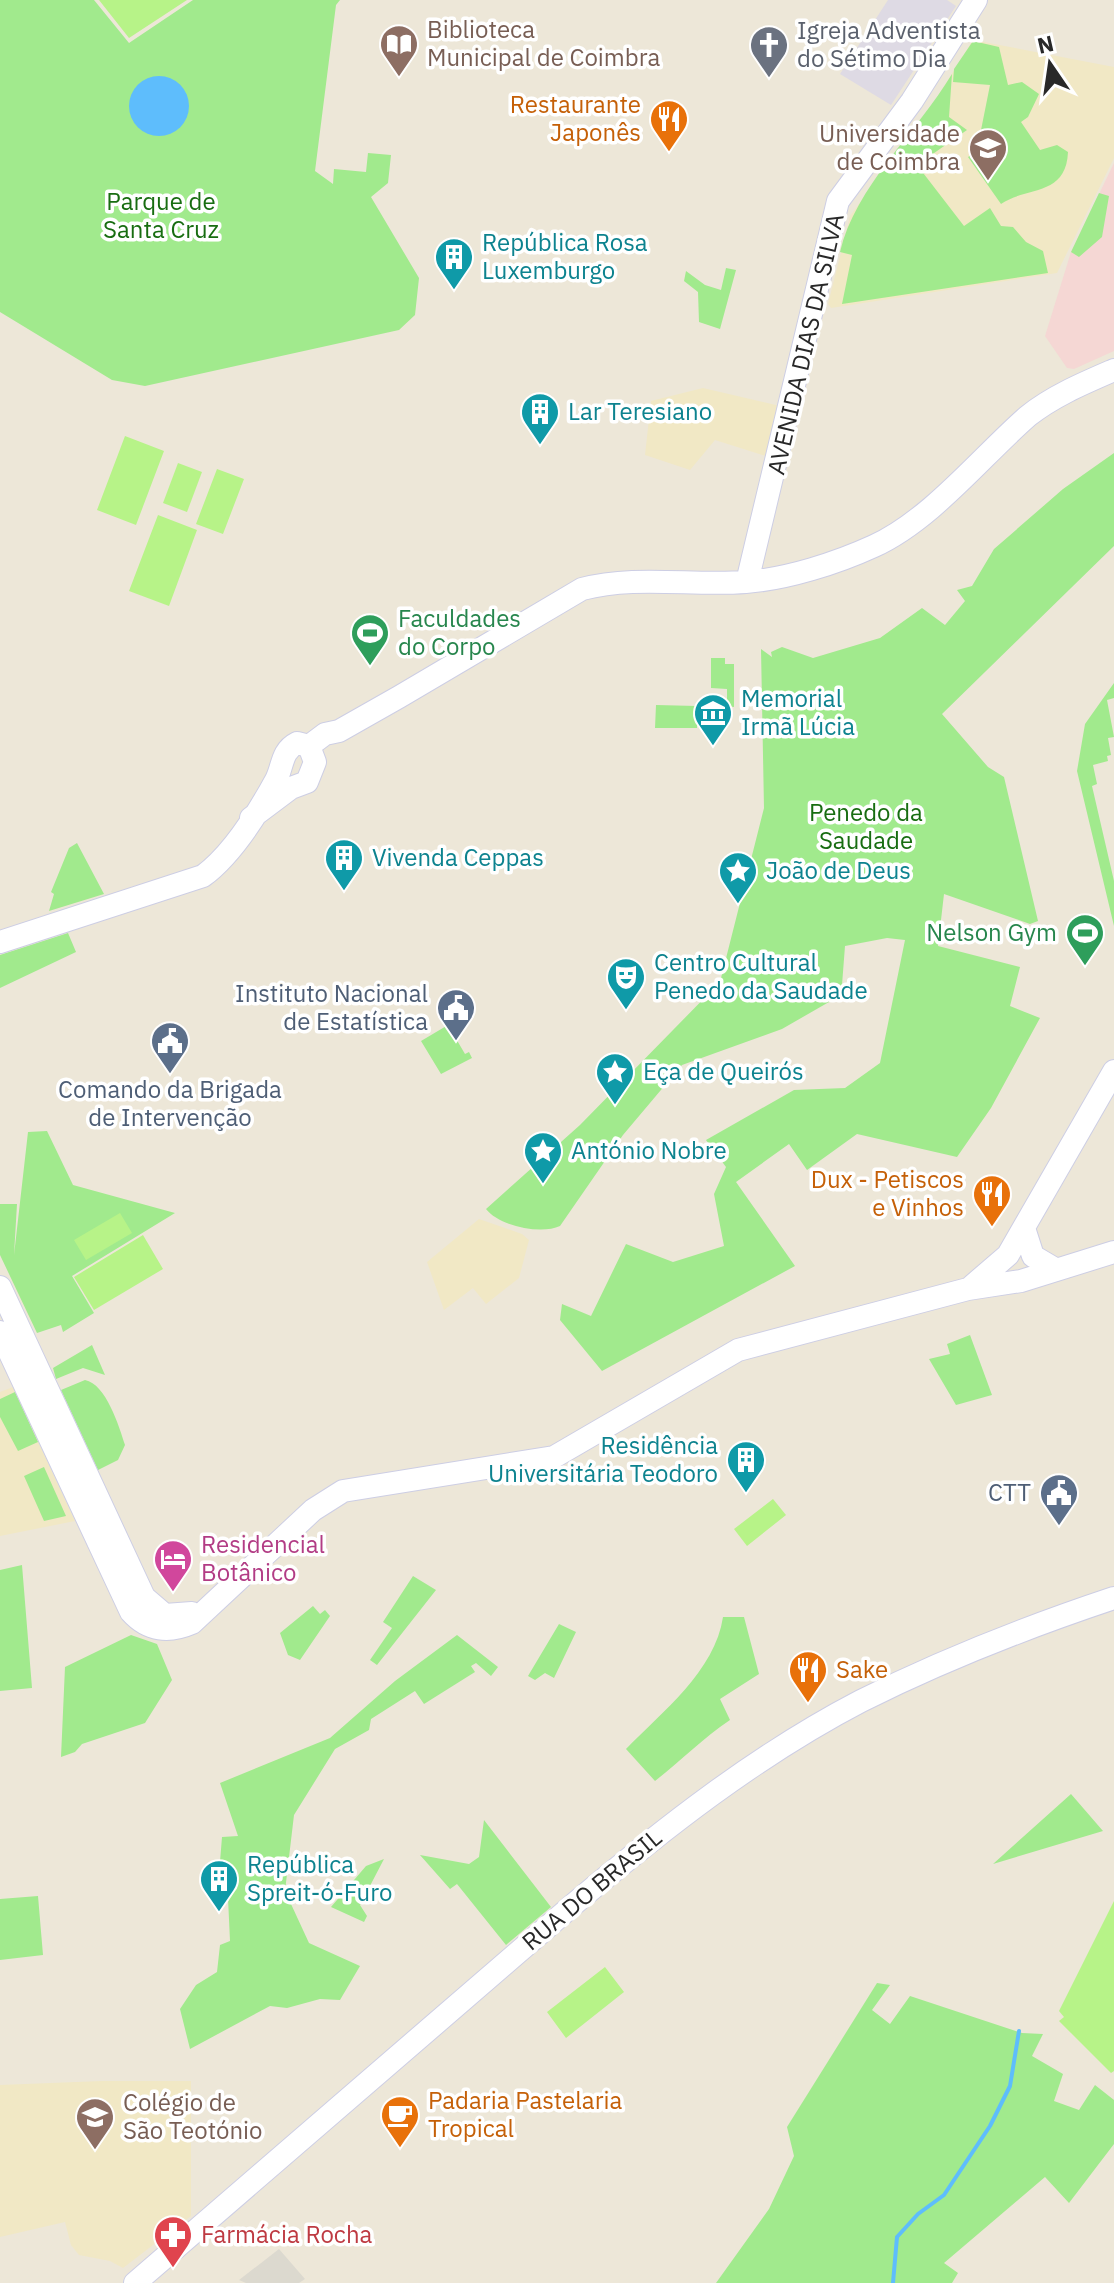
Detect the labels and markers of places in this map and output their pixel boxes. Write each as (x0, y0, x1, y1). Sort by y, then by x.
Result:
place label: Biblioteca Municipal de Coimbra (427, 13, 660, 73)
place label: Igreja Adventista do Sétimo Dia (797, 14, 981, 74)
library icon: Biblioteca Municipal de Coimbra (378, 23, 420, 78)
church icon: Igreja Adventista do Sétimo Dia (748, 24, 790, 79)
place label: Restaurante Japonês (510, 88, 641, 148)
restaurant icon: Restaurante Japonês (648, 98, 690, 153)
place label: Universidade de Coimbra (819, 117, 960, 177)
school or university icon: Universidade de Coimbra (967, 127, 1009, 182)
place label: República Rosa Luxemburgo (482, 226, 648, 286)
building icon: República Rosa Luxemburgo (433, 236, 475, 291)
building icon: Lar Teresiano (519, 391, 561, 446)
place label: Lar Teresiano (568, 395, 712, 427)
place label: Faculdades do Corpo (398, 602, 521, 662)
sports icon: Faculdades do Corpo (349, 612, 391, 667)
place label: Memorial Irmã Lúcia (741, 682, 855, 742)
museum icon: Memorial Irmã Lúcia (692, 692, 734, 747)
building icon: Vivenda Ceppas (323, 837, 365, 892)
place label: Vivenda Ceppas (372, 841, 544, 873)
place icon: João de Deus (717, 850, 759, 905)
place label: João de Deus (766, 854, 911, 886)
sports icon: Nelson Gym (1064, 912, 1106, 967)
place label: Nelson Gym (926, 916, 1057, 948)
place label: Centro Cultural Penedo da Saudade (654, 946, 868, 1006)
theatre icon: Centro Cultural Penedo da Saudade (605, 956, 647, 1011)
place label: Instituto Nacional de Estatística (235, 977, 428, 1037)
public building icon: Instituto Nacional de Estatística (435, 987, 477, 1042)
public building icon: Comando da Brigada de Intervenção (149, 1020, 191, 1075)
place icon: Eça de Queirós (594, 1051, 636, 1106)
place label: Eça de Queirós (643, 1055, 804, 1087)
place label: Comando da Brigada de Intervenção (58, 1073, 282, 1133)
place icon: António Nobre (522, 1130, 564, 1185)
place label: António Nobre (571, 1134, 727, 1166)
place label: Dux - Petiscos e Vinhos (811, 1163, 964, 1223)
restaurant icon: Dux - Petiscos e Vinhos (971, 1173, 1013, 1228)
place label: Residência Universitária Teodoro (488, 1429, 718, 1489)
building icon: Residência Universitária Teodoro (725, 1439, 767, 1494)
public building icon: CTT (1038, 1472, 1080, 1527)
place label: CTT (988, 1476, 1031, 1508)
place label: Residencial Botânico (201, 1528, 325, 1588)
hotel icon: Residencial Botânico (152, 1538, 194, 1593)
restaurant icon: Sake (787, 1649, 829, 1704)
place label: Sake (836, 1653, 888, 1685)
place label: República Spreit-ó-Furo (247, 1848, 392, 1908)
building icon: República Spreit-ó-Furo (198, 1858, 240, 1913)
place label: Padaria Pastelaria Tropical (428, 2084, 622, 2144)
place label: Colégio de São Teotónio (123, 2086, 263, 2146)
cafe icon: Padaria Pastelaria Tropical (379, 2094, 421, 2149)
school or university icon: Colégio de São Teotónio (74, 2096, 116, 2151)
pharmacy icon: Farmácia Rocha (152, 2214, 194, 2269)
place label: Farmácia Rocha (201, 2218, 373, 2250)

